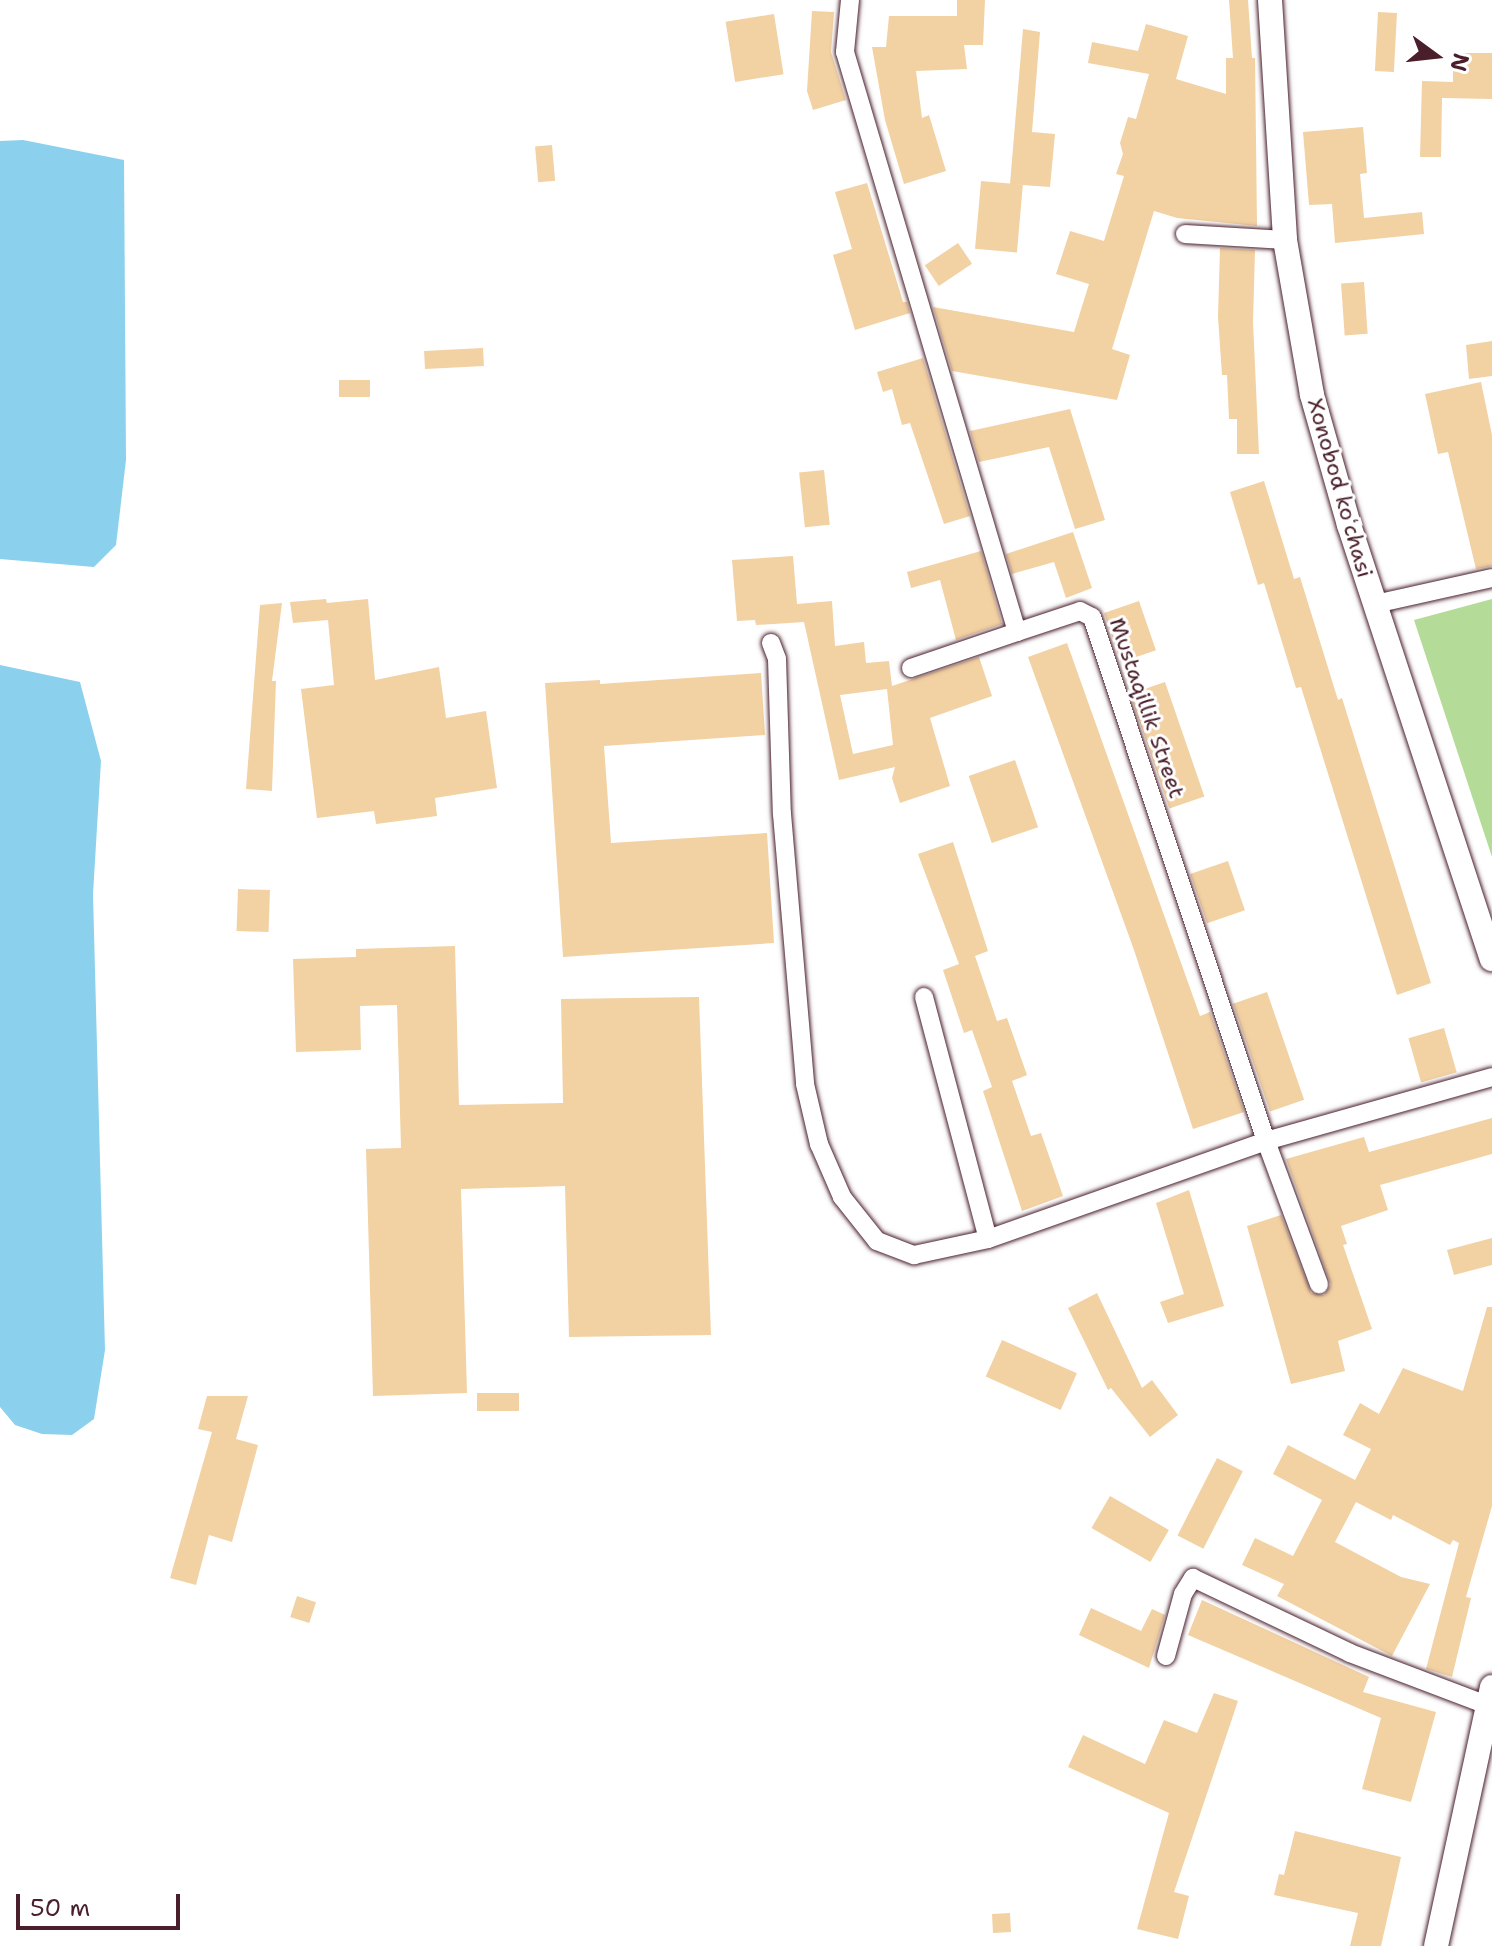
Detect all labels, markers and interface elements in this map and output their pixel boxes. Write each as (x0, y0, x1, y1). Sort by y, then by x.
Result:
north arrow (1396, 16, 1476, 96)
text: N (1443, 50, 1476, 75)
street label: Xonobod koʻchasi (1302, 395, 1378, 581)
street label: Mustaqillik Street (1104, 614, 1190, 802)
scale bar (20, 1878, 184, 1928)
text: 50 m (30, 1892, 90, 1924)

